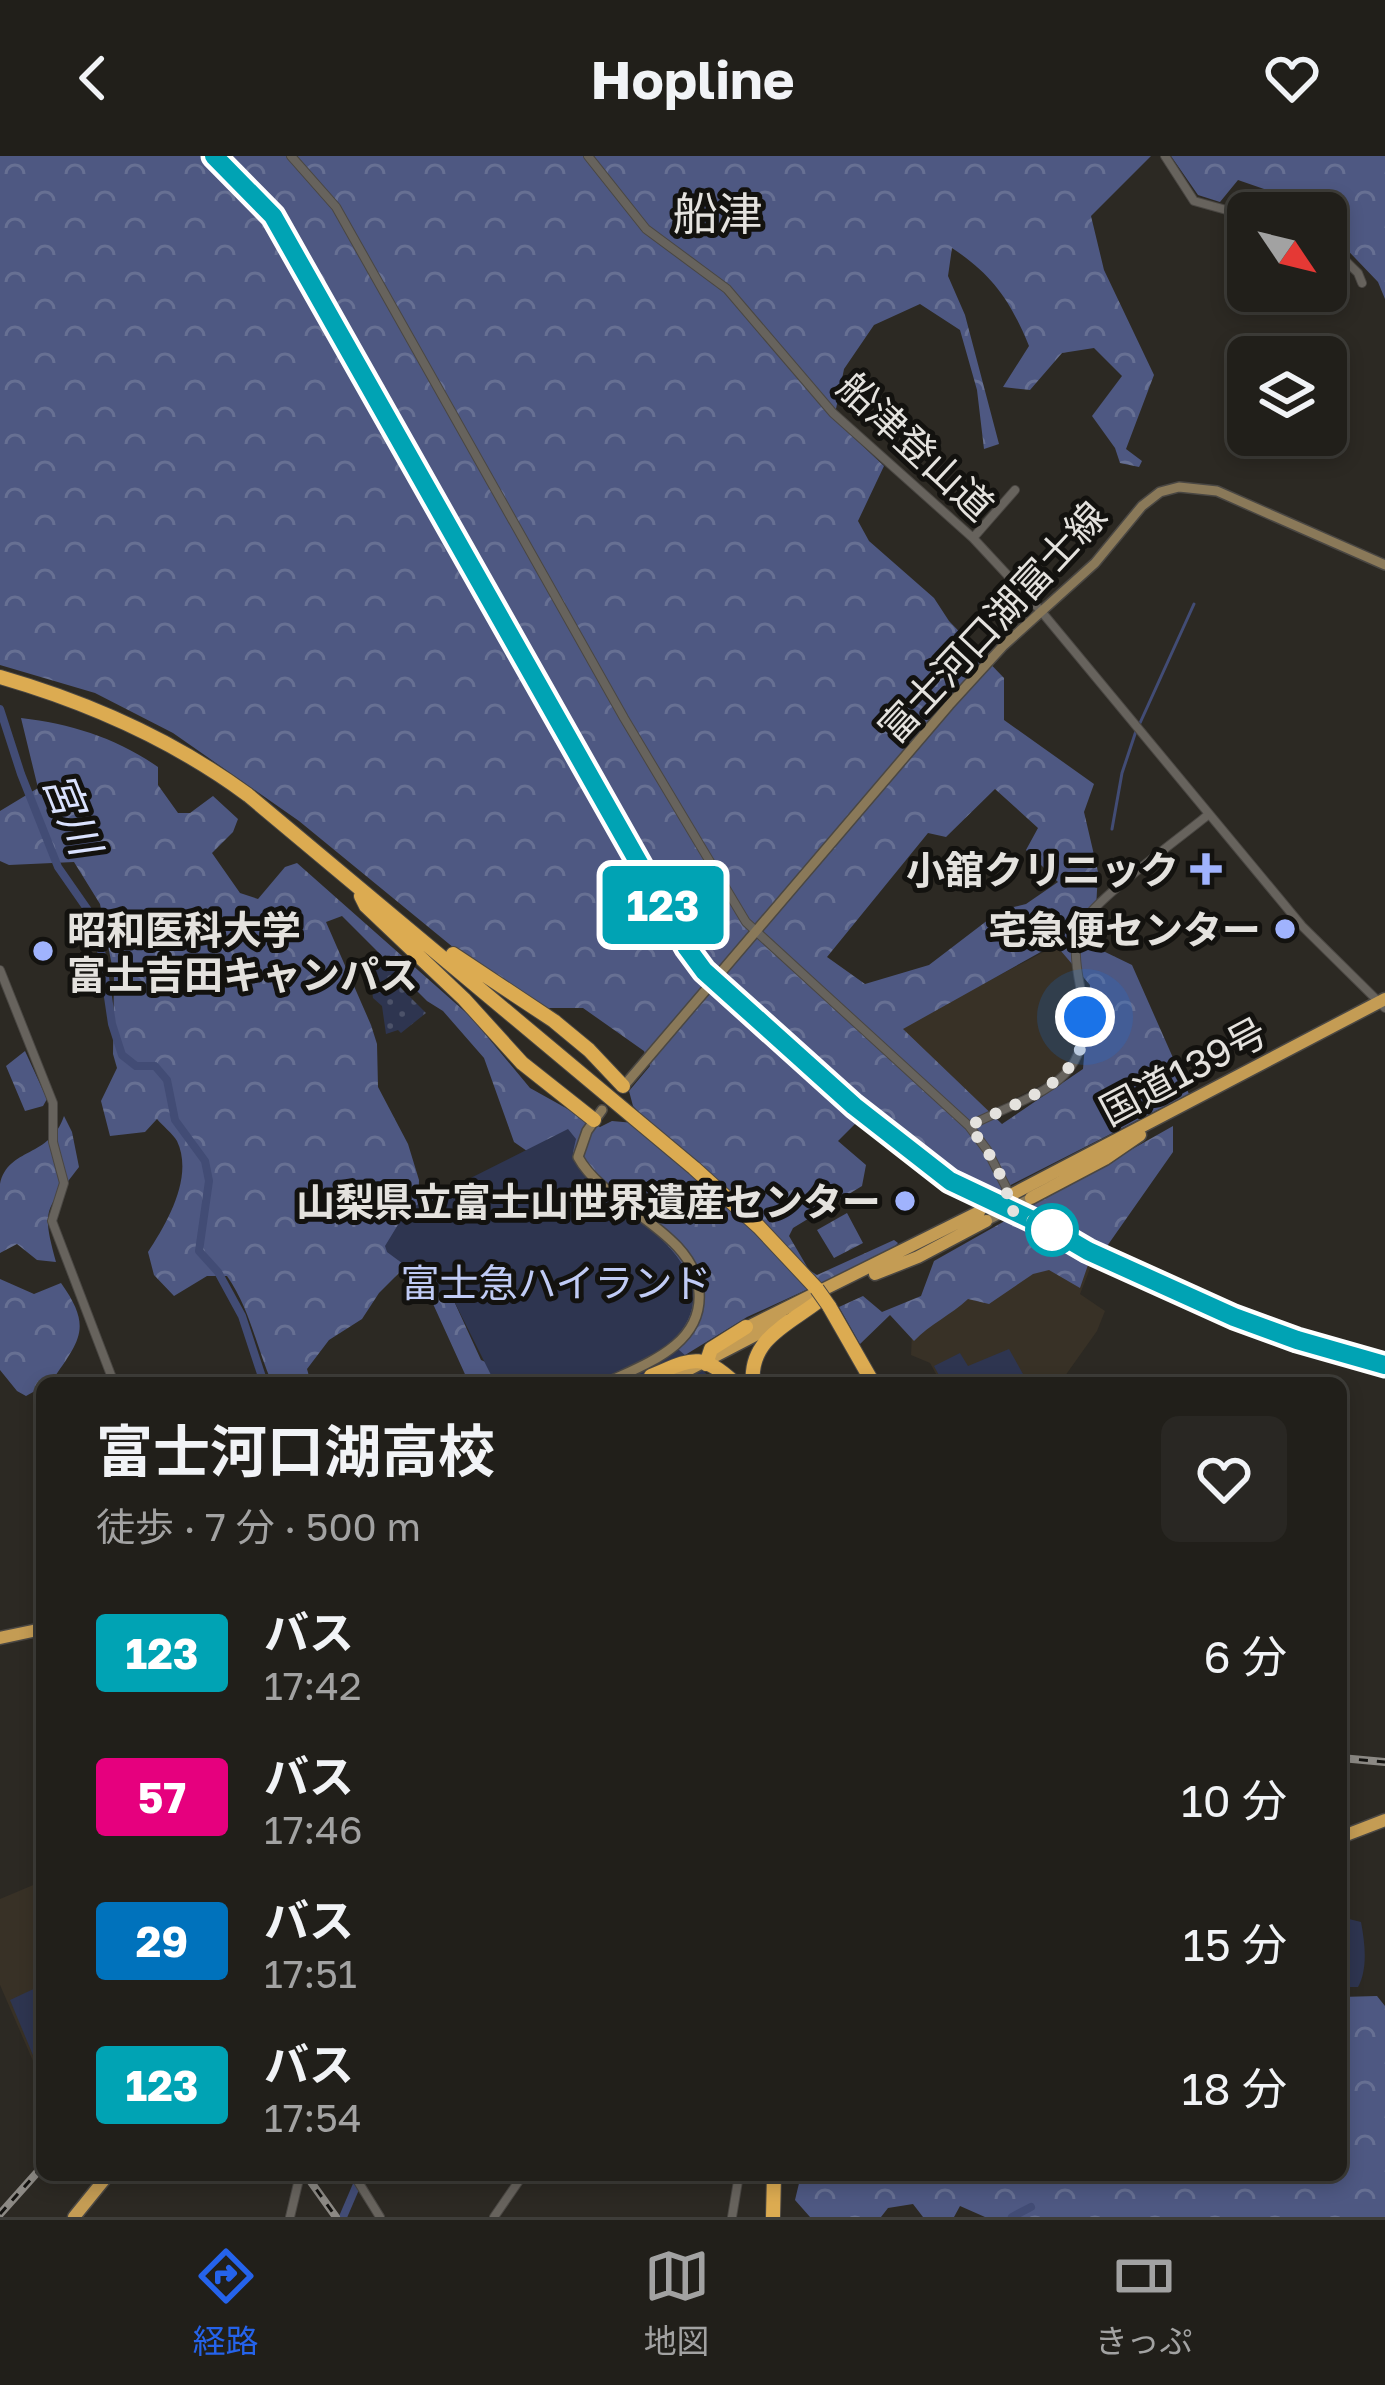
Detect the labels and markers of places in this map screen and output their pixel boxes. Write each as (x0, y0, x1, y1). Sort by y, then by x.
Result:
place label: 小舘クリニック (906, 846, 1179, 893)
marker: 小舘クリニック (1190, 853, 1222, 885)
place label: 昭和医科大学 富士吉田キャンパス (67, 906, 418, 998)
place label: 宅急便センター (988, 906, 1261, 953)
marker: 宅急便センター (1272, 916, 1298, 942)
marker: 昭和医科大学 富士吉田キャンパス (30, 938, 56, 964)
place label: 山梨県立富士山世界遺産センター (296, 1178, 881, 1225)
marker: 山梨県立富士山世界遺産センター (892, 1188, 918, 1214)
unlabelled marker (1027, 1205, 1077, 1255)

